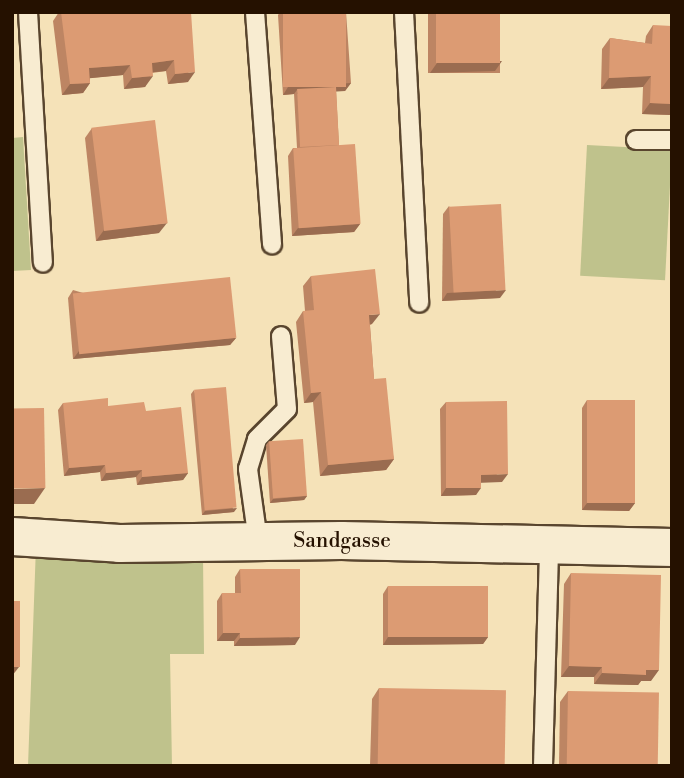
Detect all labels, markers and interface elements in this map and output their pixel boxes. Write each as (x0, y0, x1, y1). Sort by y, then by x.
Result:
street label: Sandgasse (293, 528, 391, 554)

